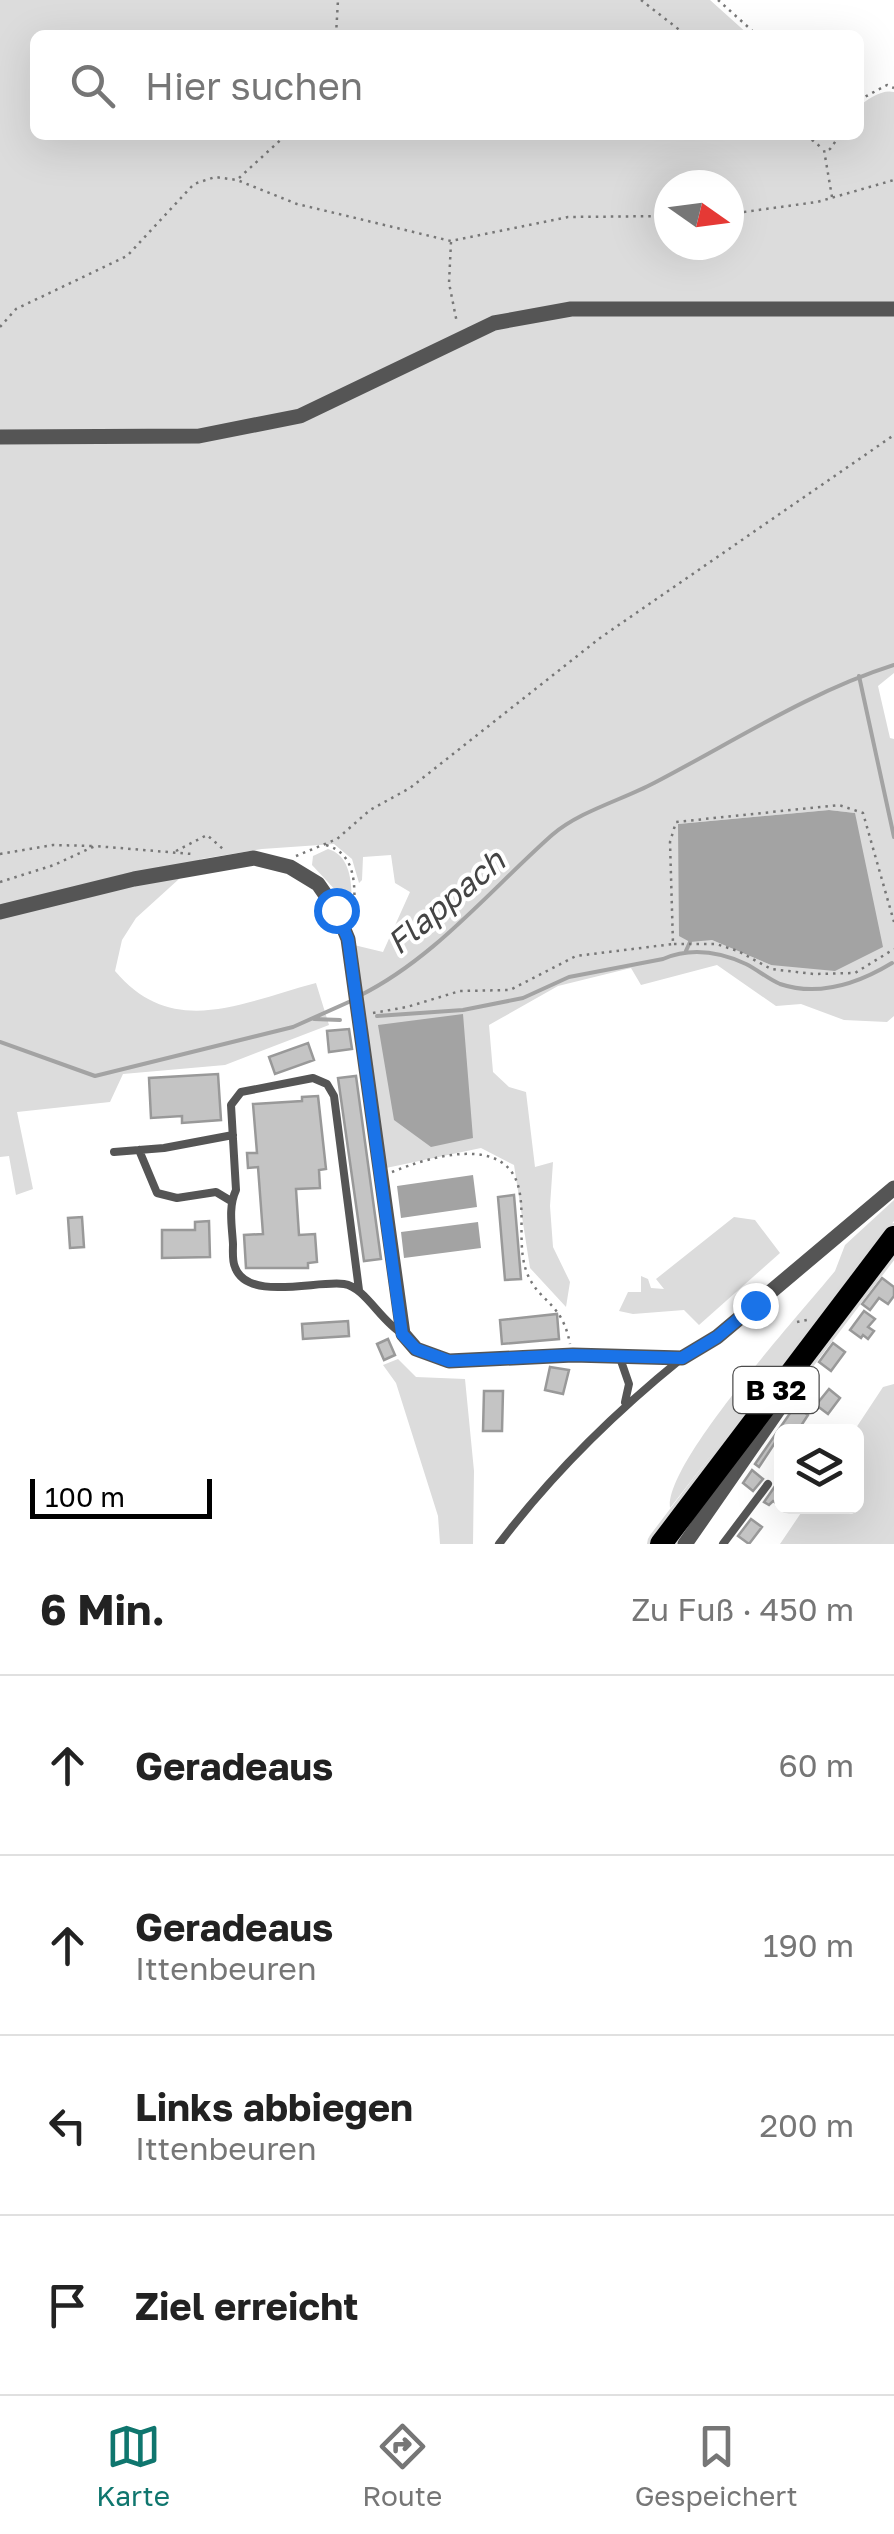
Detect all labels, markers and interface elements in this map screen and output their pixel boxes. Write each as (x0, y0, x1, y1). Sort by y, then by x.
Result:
search box (30, 30, 864, 140)
icon: search (65, 58, 120, 113)
text: Hier suchen (145, 63, 363, 108)
north arrow (654, 170, 744, 260)
water label: Flappach (379, 840, 513, 961)
route start (314, 888, 360, 934)
route end (733, 1283, 779, 1329)
road number: B 32 (734, 1367, 818, 1413)
map controls (774, 1424, 864, 1514)
button: layers (774, 1424, 864, 1514)
scale bar (30, 1474, 212, 1518)
text: 100 m (45, 1480, 125, 1513)
text: 6 Min. (40, 1584, 165, 1634)
text: Zu Fuß · 450 m (631, 1590, 854, 1628)
icon: ahead (40, 1738, 95, 1793)
text: Geradeaus (135, 1743, 333, 1788)
text: 60 m (778, 1746, 854, 1784)
text: Geradeaus (135, 1904, 333, 1949)
icon: ahead (40, 1918, 95, 1973)
text: 190 m (763, 1926, 854, 1964)
text: Ittenbeuren (135, 1949, 317, 1987)
text: Links abbiegen (135, 2084, 413, 2129)
icon: left (40, 2098, 95, 2153)
text: 200 m (759, 2106, 854, 2144)
text: Ittenbeuren (135, 2129, 317, 2167)
icon: arrive (40, 2278, 95, 2333)
text: Ziel erreicht (135, 2283, 358, 2328)
tab: Karte (96, 2419, 170, 2512)
tab: Route (362, 2419, 442, 2512)
tab: Gespeichert (635, 2419, 798, 2512)

